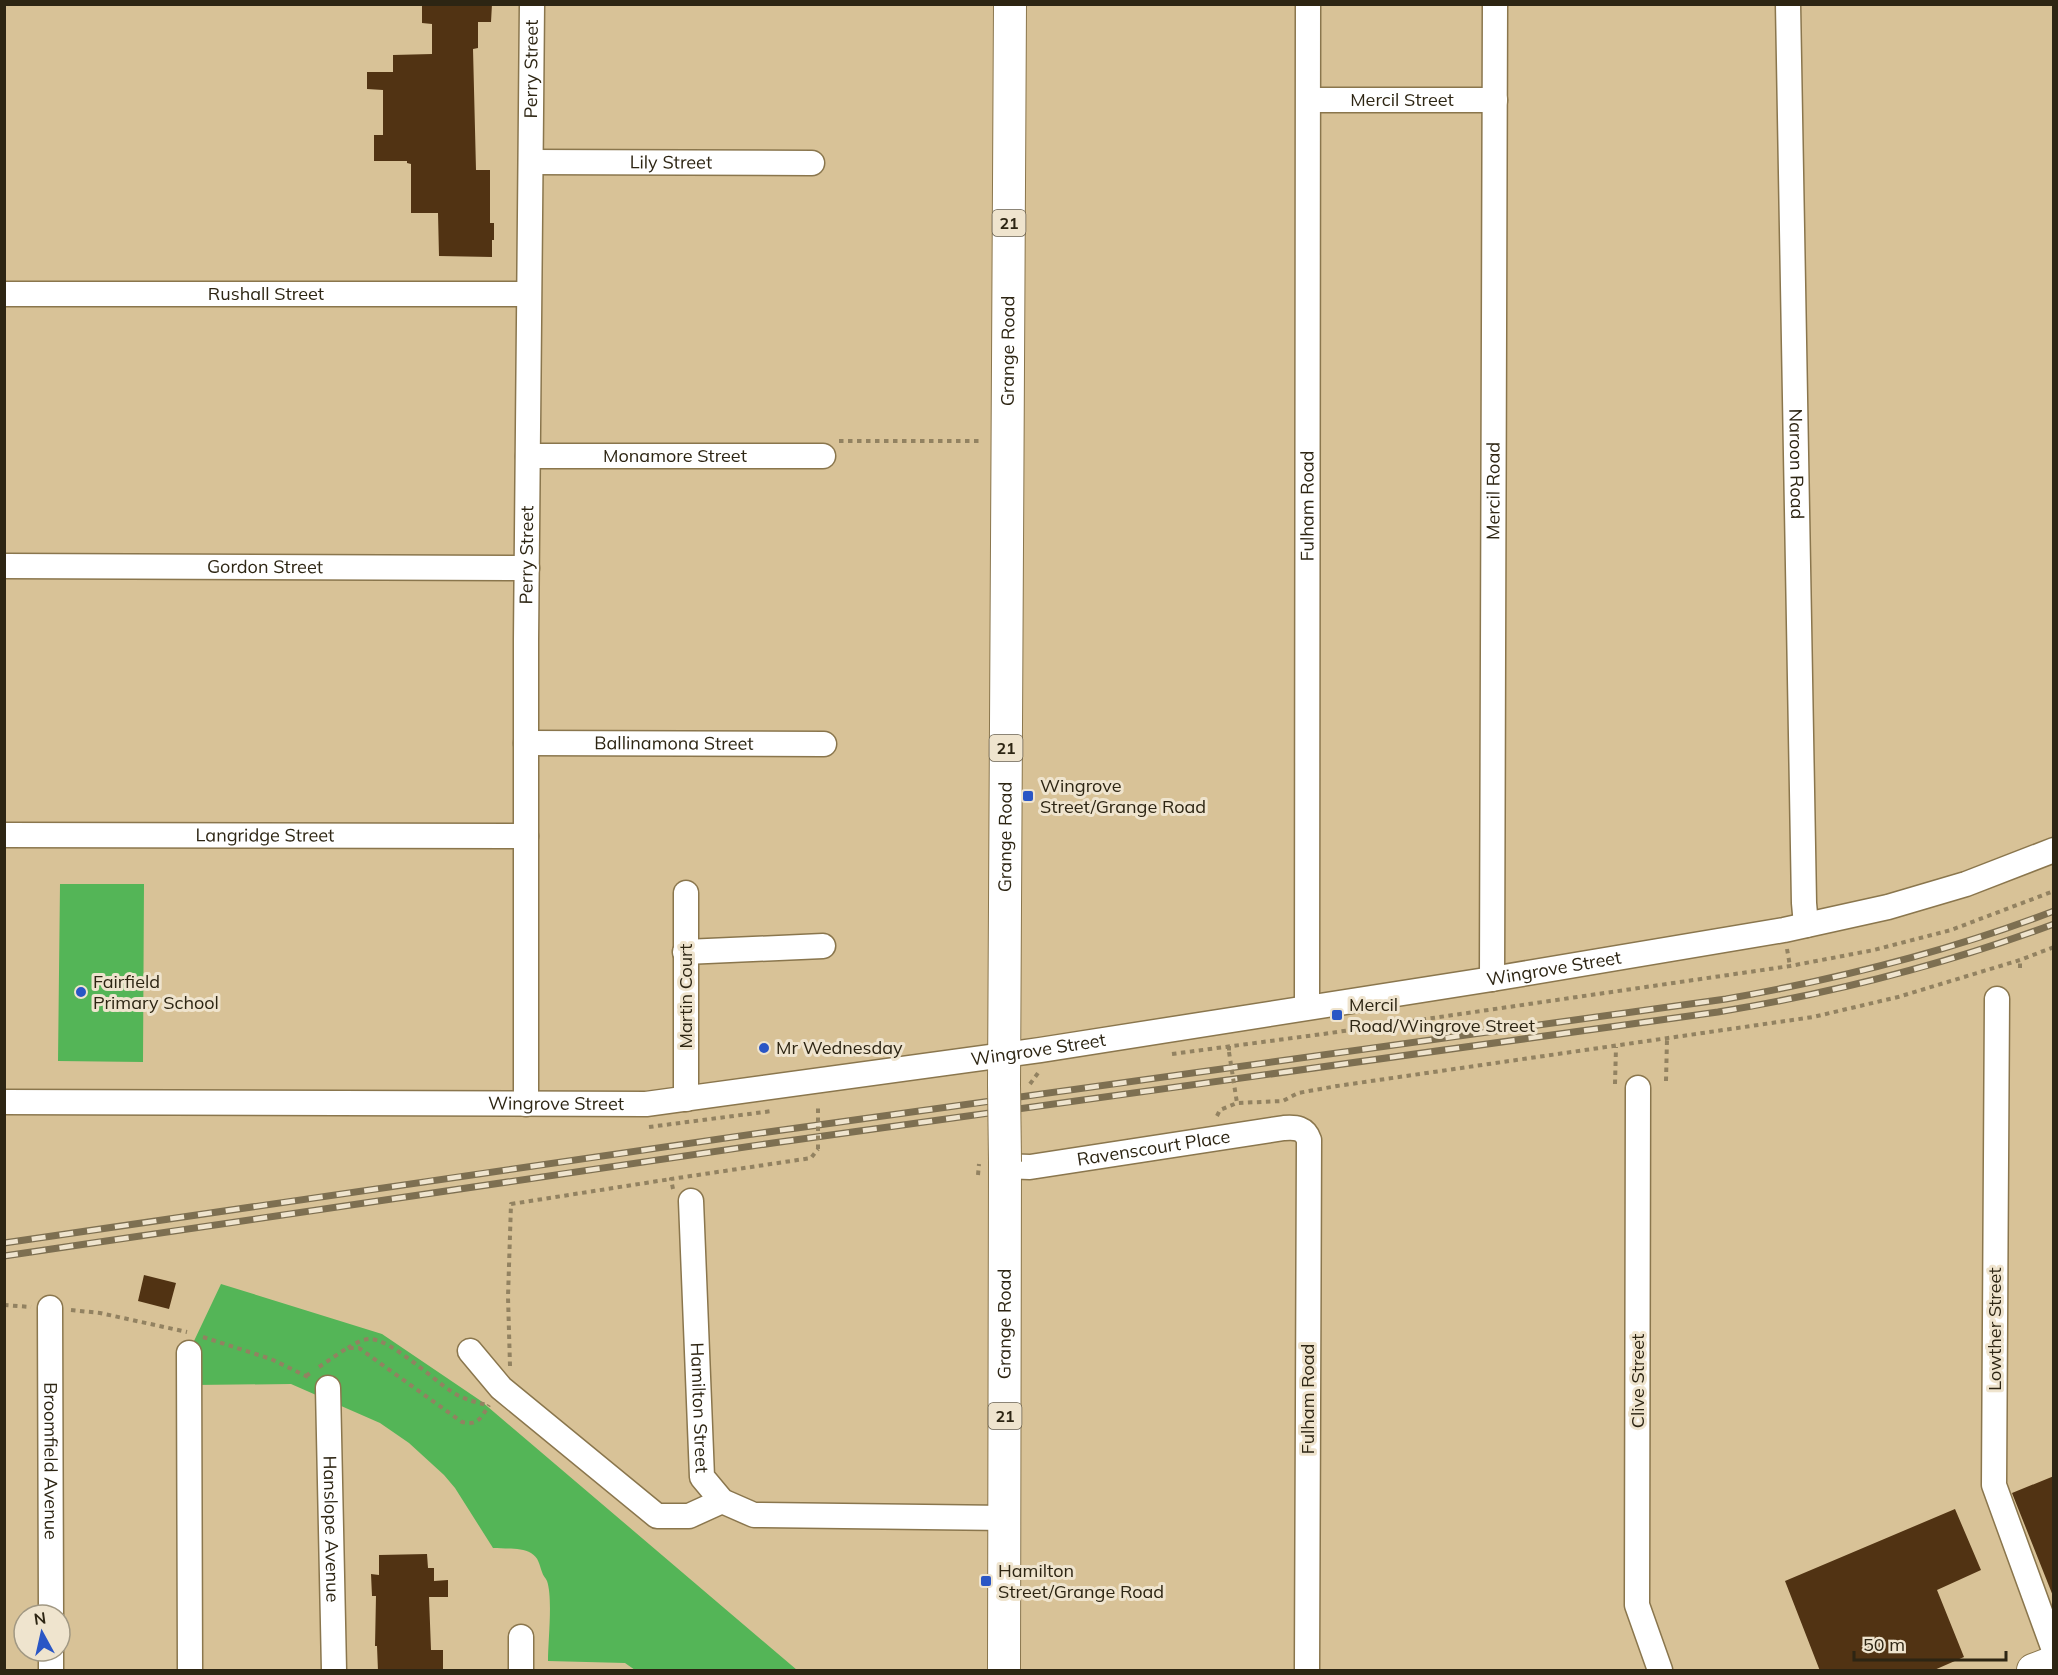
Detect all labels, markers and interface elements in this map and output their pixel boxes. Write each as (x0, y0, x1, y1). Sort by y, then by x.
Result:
street label: Perry Street (519, 19, 543, 119)
street label: Mercil Street (1350, 88, 1454, 111)
street label: Lily Street (630, 150, 712, 174)
road number: 21 (992, 210, 1026, 236)
street label: Rushall Street (208, 282, 324, 305)
street label: Grange Road (996, 296, 1019, 406)
street label: Naroon Road (1784, 408, 1809, 519)
street label: Mercil Road (1481, 442, 1505, 540)
street label: Monamore Street (603, 444, 747, 467)
street label: Fulham Road (1295, 451, 1319, 561)
street label: Perry Street (514, 505, 538, 605)
street label: Gordon Street (207, 555, 323, 578)
street label: Ballinamona Street (594, 731, 754, 755)
road number: 21 (990, 735, 1022, 761)
place label: Wingrove Street/Grange Road (1040, 774, 1206, 818)
street label: Grange Road (993, 782, 1017, 892)
marker: Wingrove Street/Grange Road (1021, 789, 1035, 803)
street label: Langridge Street (196, 823, 334, 847)
street label: Martin Court (674, 944, 697, 1048)
street label: Wingrove Street (1485, 946, 1623, 991)
place label: Fairfield Primary School (93, 970, 219, 1014)
marker: Fairfield Primary School (74, 985, 88, 999)
place label: Mercil Road/Wingrove Street (1349, 993, 1535, 1037)
marker: Mercil Road/Wingrove Street (1330, 1008, 1344, 1022)
street label: Wingrove Street (969, 1028, 1107, 1070)
place label: Mr Wednesday (776, 1036, 903, 1059)
marker: Mr Wednesday (757, 1041, 771, 1055)
street label: Wingrove Street (488, 1092, 624, 1115)
street label: Ravenscourt Place (1075, 1124, 1232, 1171)
street label: Lowther Street (1983, 1267, 2006, 1391)
street label: Grange Road (993, 1269, 1016, 1379)
street label: Clive Street (1626, 1334, 1649, 1428)
street label: Hamilton Street (686, 1342, 714, 1474)
street label: Fulham Road (1296, 1344, 1319, 1454)
street label: Broomfield Avenue (39, 1382, 63, 1540)
road number: 21 (988, 1403, 1022, 1429)
street label: Hanslope Avenue (318, 1455, 345, 1603)
place label: Hamilton Street/Grange Road (998, 1559, 1164, 1603)
marker: Hamilton Street/Grange Road (979, 1574, 993, 1588)
north arrow (12, 1603, 72, 1663)
text: N (33, 1607, 47, 1629)
scale bar (1854, 1624, 2006, 1662)
text: 50 m (1863, 1633, 1905, 1656)

